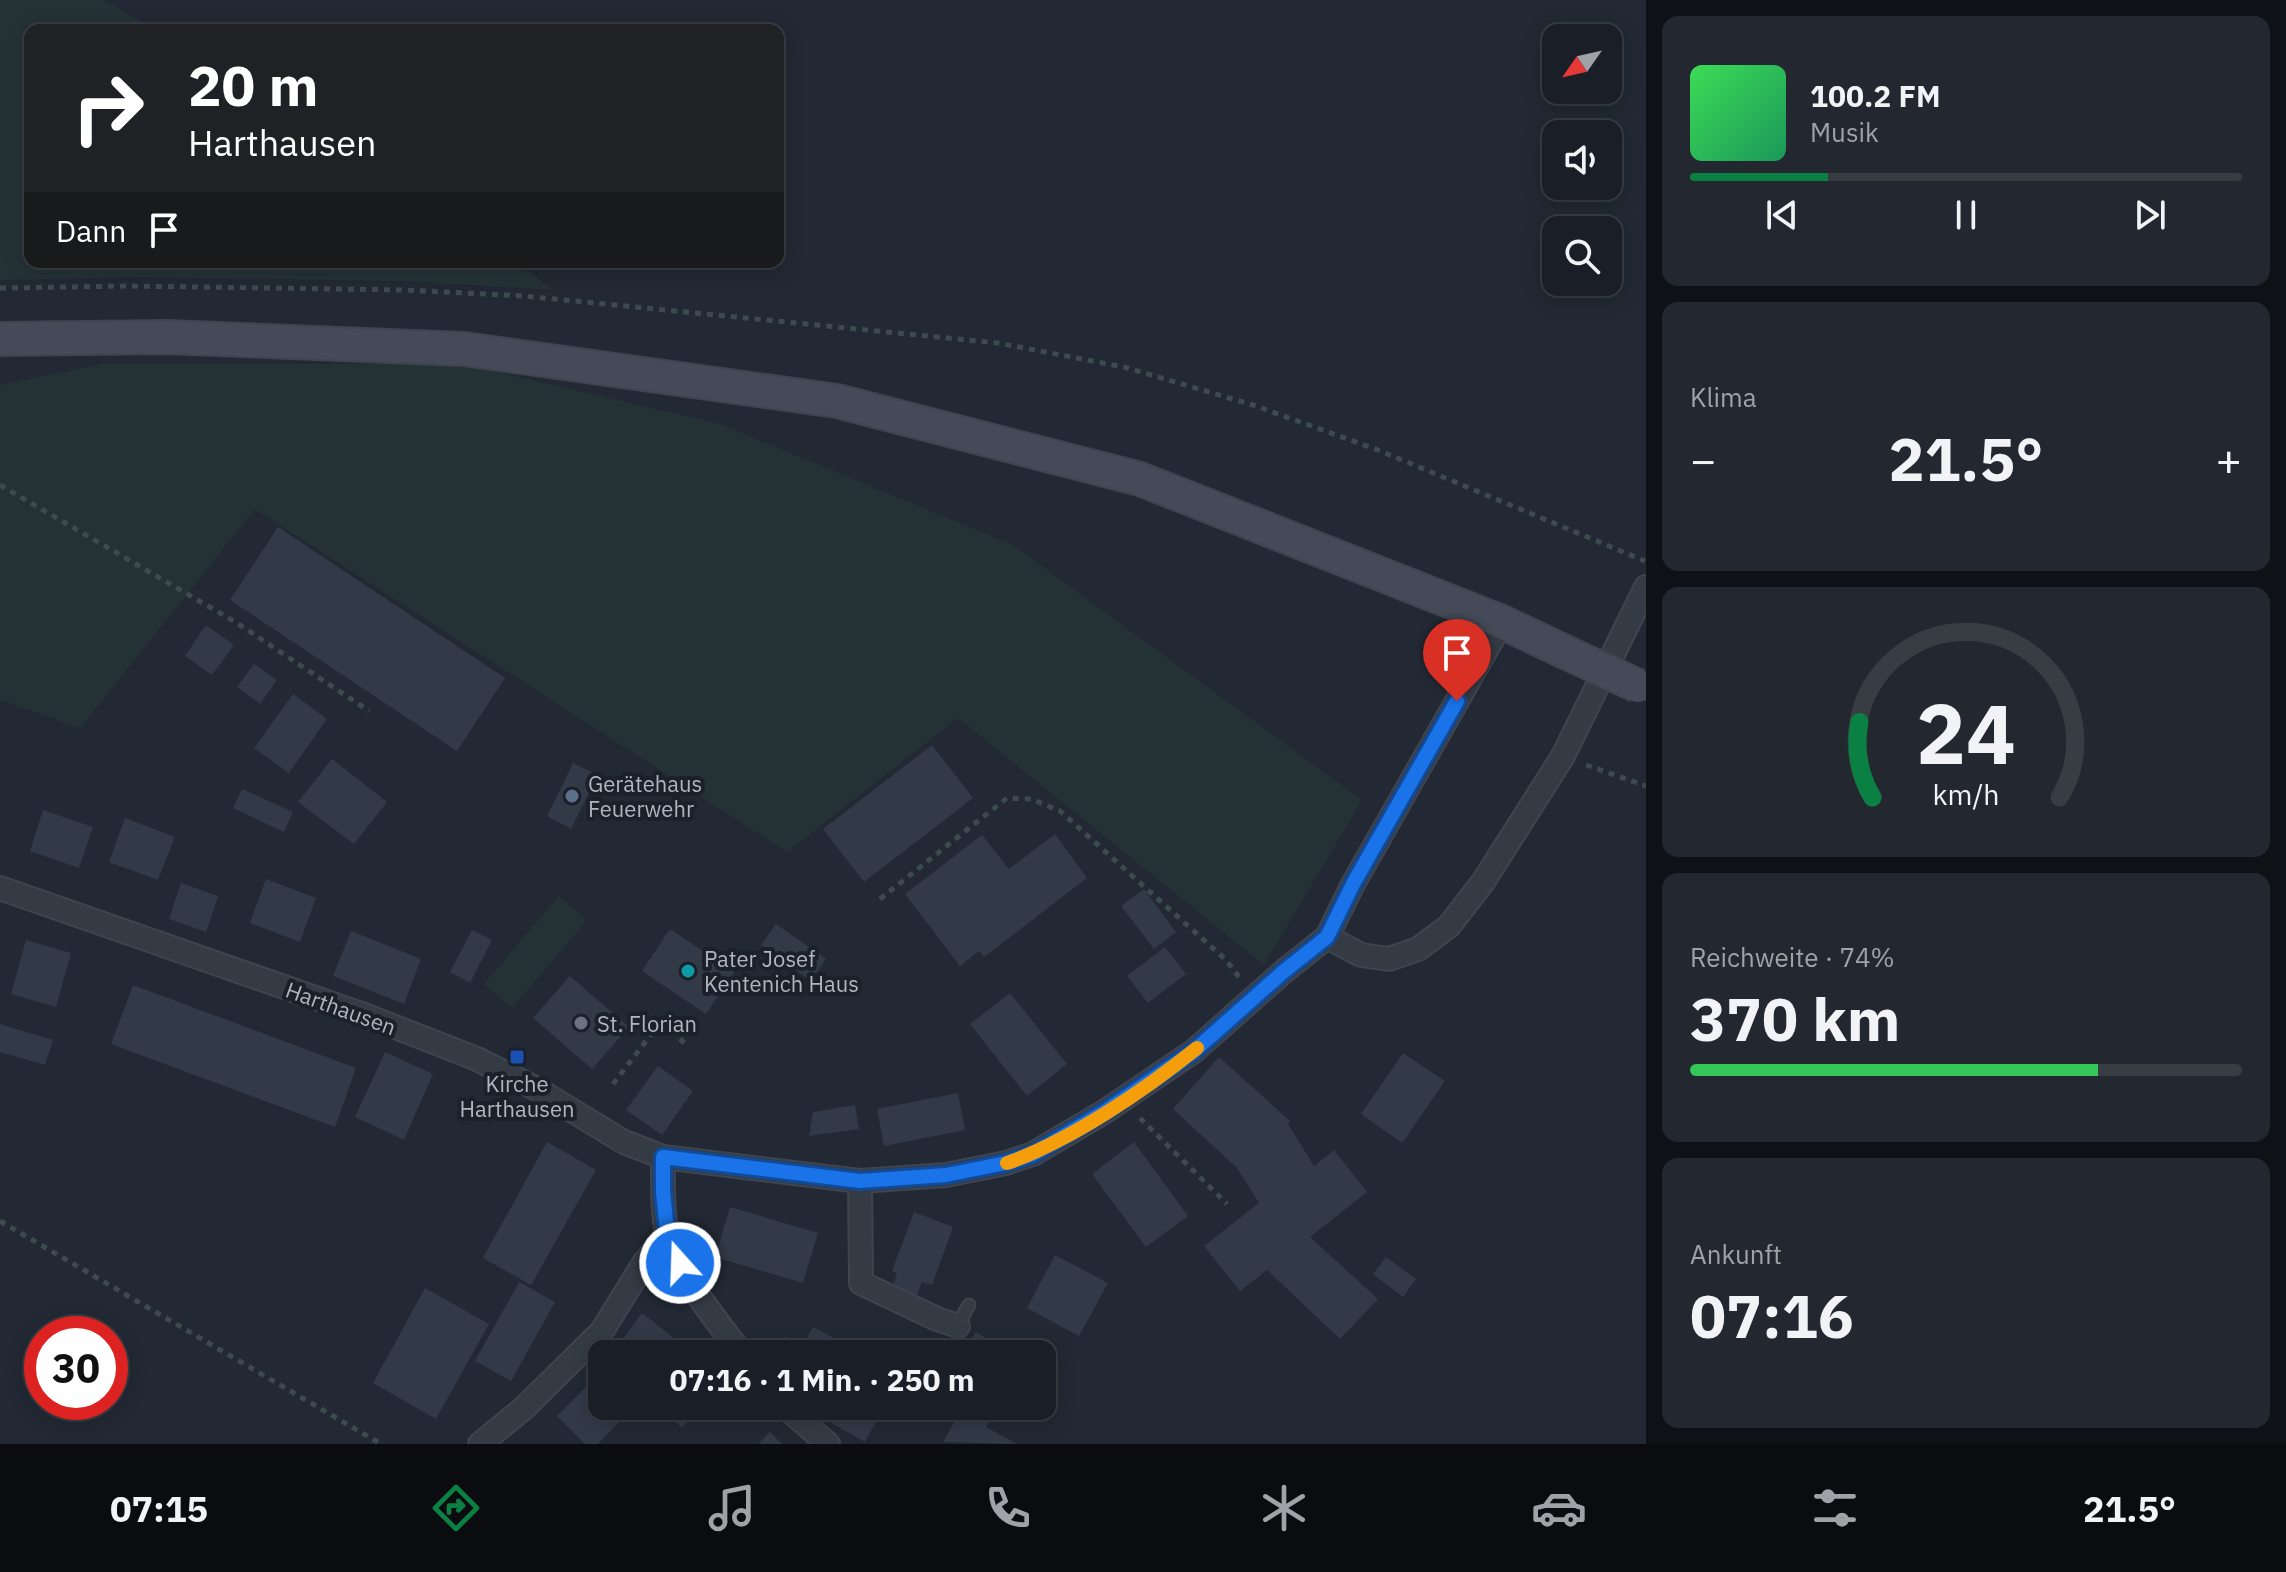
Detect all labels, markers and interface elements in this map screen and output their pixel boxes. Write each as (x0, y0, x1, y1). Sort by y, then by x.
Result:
north arrow (1542, 24, 1622, 104)
map controls (1542, 24, 1622, 296)
text: 20 m (188, 49, 318, 121)
icon: right (56, 56, 160, 160)
text: 100.2 FM (1810, 76, 1941, 115)
text: Musik (1810, 115, 1879, 149)
text: Harthausen (188, 119, 377, 166)
button: sound (1542, 120, 1622, 200)
icon: previous (1760, 193, 1804, 237)
icon: pause (1944, 193, 1988, 237)
icon: next (2128, 193, 2172, 237)
icon: arrive (142, 208, 186, 252)
text: Dann (56, 211, 126, 250)
button: search (1542, 216, 1622, 296)
text: Klima (1690, 380, 1757, 414)
text: 21.5° (1889, 419, 2043, 498)
text: − (1690, 431, 1716, 488)
text: + (2216, 431, 2242, 488)
pin (1423, 619, 1491, 701)
icon: arrive (1435, 631, 1479, 675)
text: 24 (1916, 679, 2016, 787)
place label: Gerätehaus Feuerwehr (588, 769, 702, 823)
text: km/h (1932, 776, 2000, 813)
marker: Gerätehaus Feuerwehr (563, 787, 581, 805)
text: Reichweite · 74% (1690, 940, 1895, 974)
place label: Pater Josef Kentenich Haus (704, 944, 859, 998)
marker: Pater Josef Kentenich Haus (679, 962, 697, 980)
street label: Harthausen (282, 975, 400, 1041)
text: 370 km (1690, 979, 1900, 1058)
place label: St. Florian (597, 1009, 697, 1038)
marker: St. Florian (572, 1014, 590, 1032)
marker: Kirche Harthausen (508, 1048, 526, 1066)
place label: Kirche Harthausen (459, 1069, 575, 1123)
position arrow (638, 1221, 722, 1305)
text: Ankunft (1690, 1237, 1782, 1271)
text: 07:16 (1690, 1276, 1854, 1355)
speed limit sign: 30 (24, 1316, 128, 1420)
text: 07:16 · 1 Min. · 250 m (669, 1360, 975, 1399)
icon: directions (428, 1480, 484, 1536)
icon: music (704, 1480, 760, 1536)
icon: phone (980, 1480, 1036, 1536)
icon: climate (1256, 1480, 1312, 1536)
icon: car (1531, 1480, 1587, 1536)
icon: filters (1807, 1480, 1863, 1536)
text: 07:15 (110, 1485, 208, 1532)
text: 21.5° (2083, 1485, 2176, 1532)

